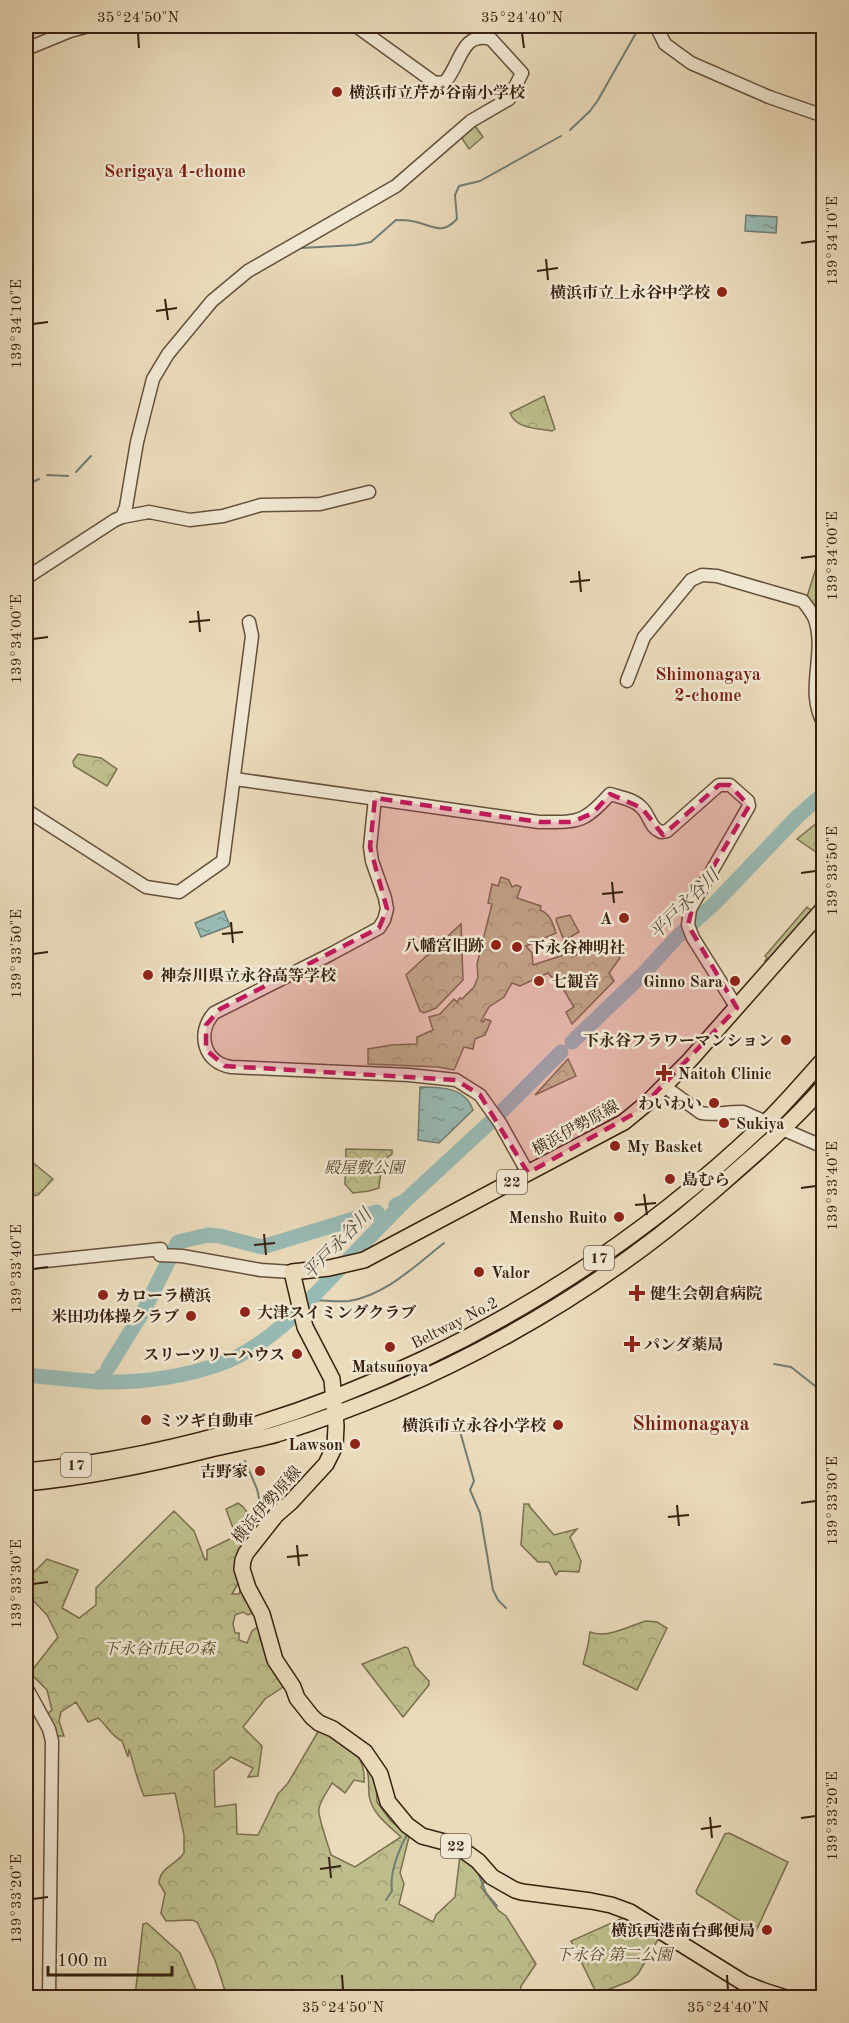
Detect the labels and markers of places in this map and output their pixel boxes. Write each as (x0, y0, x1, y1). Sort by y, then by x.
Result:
place label: 横浜市立芹が谷南小学校 (349, 84, 526, 102)
marker: 横浜市立芹が谷南小学校 (330, 85, 344, 99)
place label: 横浜市立上永谷中学校 (550, 283, 711, 302)
marker: 横浜市立上永谷中学校 (715, 285, 729, 299)
marker: A (617, 911, 631, 925)
place label: A (600, 912, 612, 928)
place label: 八幡宮旧跡 (404, 937, 484, 955)
marker: 八幡宮旧跡 (489, 938, 503, 952)
place label: 下永谷神明社 (529, 938, 625, 957)
marker: 下永谷神明社 (510, 940, 524, 954)
place label: 神奈川県立永谷高等学校 (160, 966, 337, 985)
marker: 神奈川県立永谷高等学校 (141, 968, 155, 982)
place label: 七観音 (551, 973, 599, 991)
marker: 七観音 (532, 974, 546, 988)
marker: Ginno Sara (728, 974, 742, 988)
place label: Ginno Sara (643, 975, 723, 991)
place label: 下永谷フラワーマンション (583, 1031, 774, 1050)
marker: 下永谷フラワーマンション (779, 1033, 793, 1047)
marker: Naitoh Clinic (655, 1064, 673, 1082)
place label: Naitoh Clinic (678, 1067, 772, 1083)
place label: わいわい (638, 1095, 702, 1113)
marker: わいわい (707, 1096, 721, 1110)
marker: Sukiya (717, 1116, 731, 1130)
place label: Sukiya (736, 1117, 784, 1133)
marker: My Basket (608, 1139, 622, 1153)
place label: My Basket (627, 1140, 703, 1156)
place label: 島むら (682, 1171, 730, 1189)
marker: 島むら (663, 1172, 677, 1186)
marker: Mensho Ruito (612, 1210, 626, 1224)
place label: Mensho Ruito (509, 1211, 607, 1227)
marker: Valor (472, 1265, 486, 1279)
place label: Valor (491, 1266, 530, 1282)
marker: 健生会朝倉病院 (628, 1284, 646, 1302)
place label: 健生会朝倉病院 (650, 1285, 762, 1303)
place label: カローラ横浜 (115, 1287, 211, 1305)
marker: カローラ横浜 (96, 1288, 110, 1302)
place label: 大津スイミングクラブ (257, 1304, 416, 1322)
marker: 大津スイミングクラブ (238, 1305, 252, 1319)
place label: 米田功体操クラブ (51, 1308, 179, 1326)
marker: 米田功体操クラブ (184, 1309, 198, 1323)
place label: パンダ薬局 (644, 1336, 723, 1354)
marker: パンダ薬局 (625, 1337, 639, 1351)
marker: Matsunoya (383, 1340, 397, 1354)
place label: スリーツリーハウス (143, 1347, 285, 1364)
marker: スリーツリーハウス (290, 1347, 304, 1361)
place label: Matsunoya (352, 1360, 428, 1376)
place label: ミツギ自動車 (158, 1412, 254, 1430)
marker: ミツギ自動車 (139, 1413, 153, 1427)
place label: 横浜市立永谷小学校 (402, 1416, 547, 1435)
marker: 横浜市立永谷小学校 (551, 1418, 565, 1432)
marker: Lawson (348, 1437, 362, 1451)
place label: Lawson (288, 1438, 343, 1454)
place label: 吉野家 (200, 1463, 248, 1481)
marker: 吉野家 (253, 1464, 267, 1478)
place label: 横浜西港南台郵便局 (611, 1922, 755, 1940)
marker: 横浜西港南台郵便局 (760, 1923, 774, 1937)

